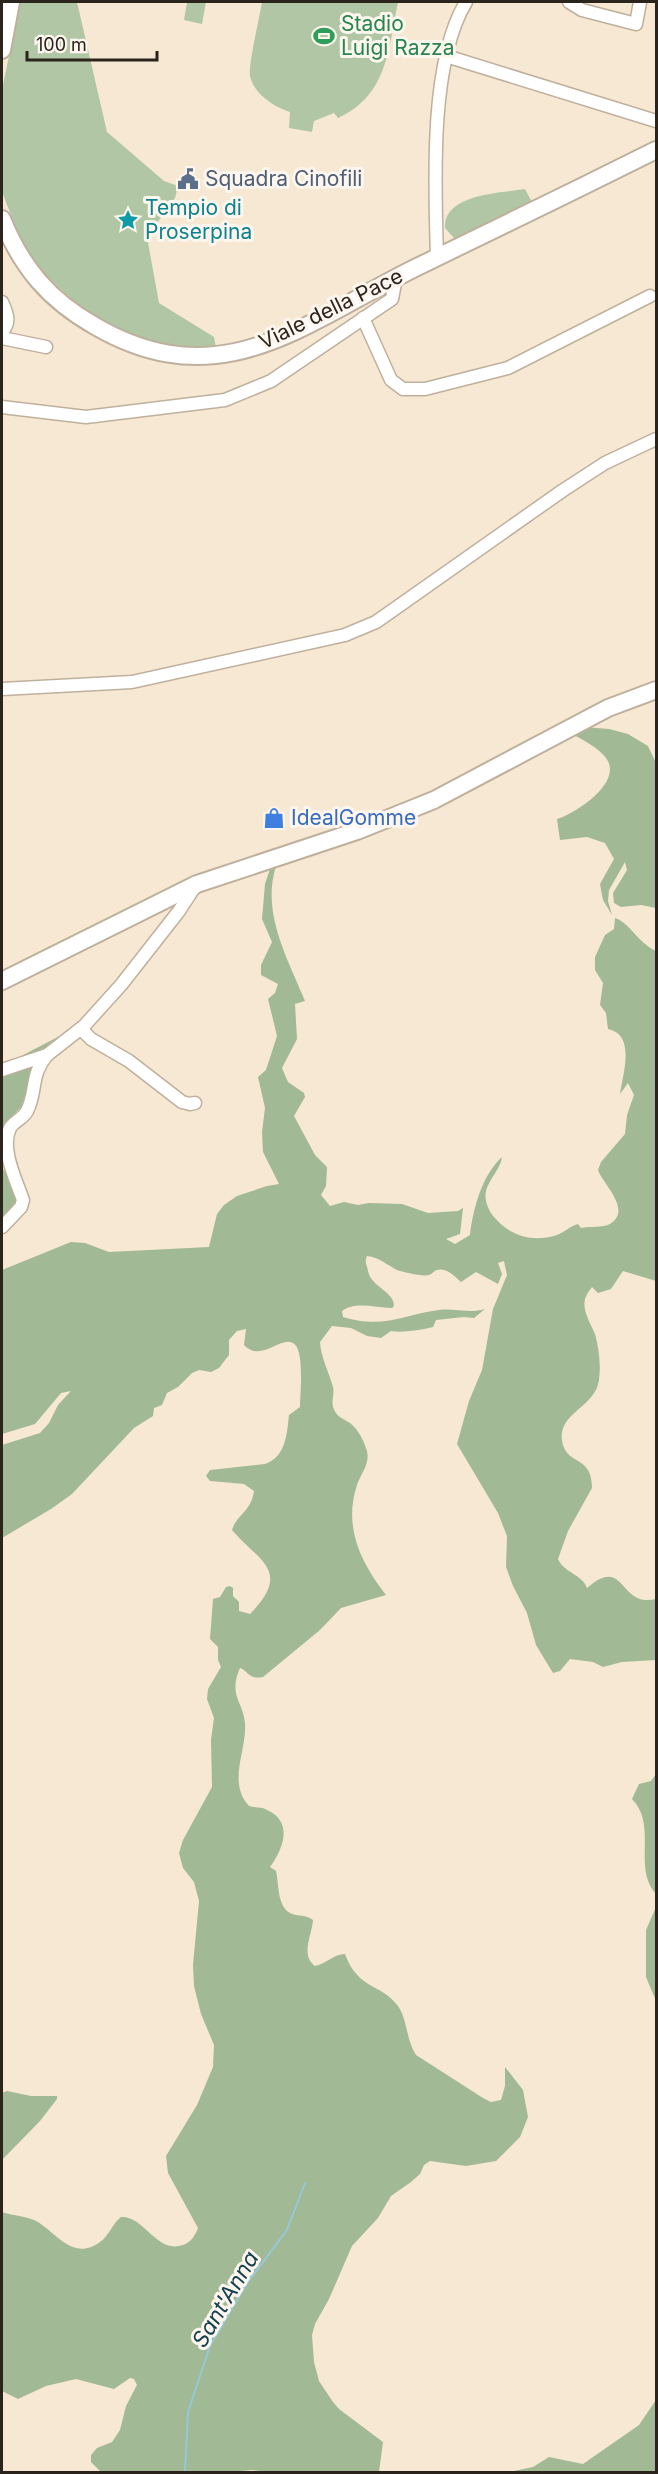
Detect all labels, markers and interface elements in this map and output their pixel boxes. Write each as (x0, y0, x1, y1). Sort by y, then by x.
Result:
place label: Stadio Luigi Razza (341, 11, 454, 60)
scale bar (27, 24, 158, 62)
sports icon: Stadio Luigi Razza (312, 24, 336, 48)
text: 100 m (36, 34, 87, 55)
place label: Squadra Cinofili (205, 166, 362, 191)
public building icon: Squadra Cinofili (176, 167, 200, 191)
place label: Tempio di Proserpina (145, 195, 252, 244)
place icon: Tempio di Proserpina (116, 208, 140, 232)
street label: Viale della Pace (255, 263, 407, 354)
place label: IdealGomme (291, 805, 416, 830)
shop icon: IdealGomme (262, 806, 286, 830)
water label: Sant'Anna (186, 2246, 264, 2352)

